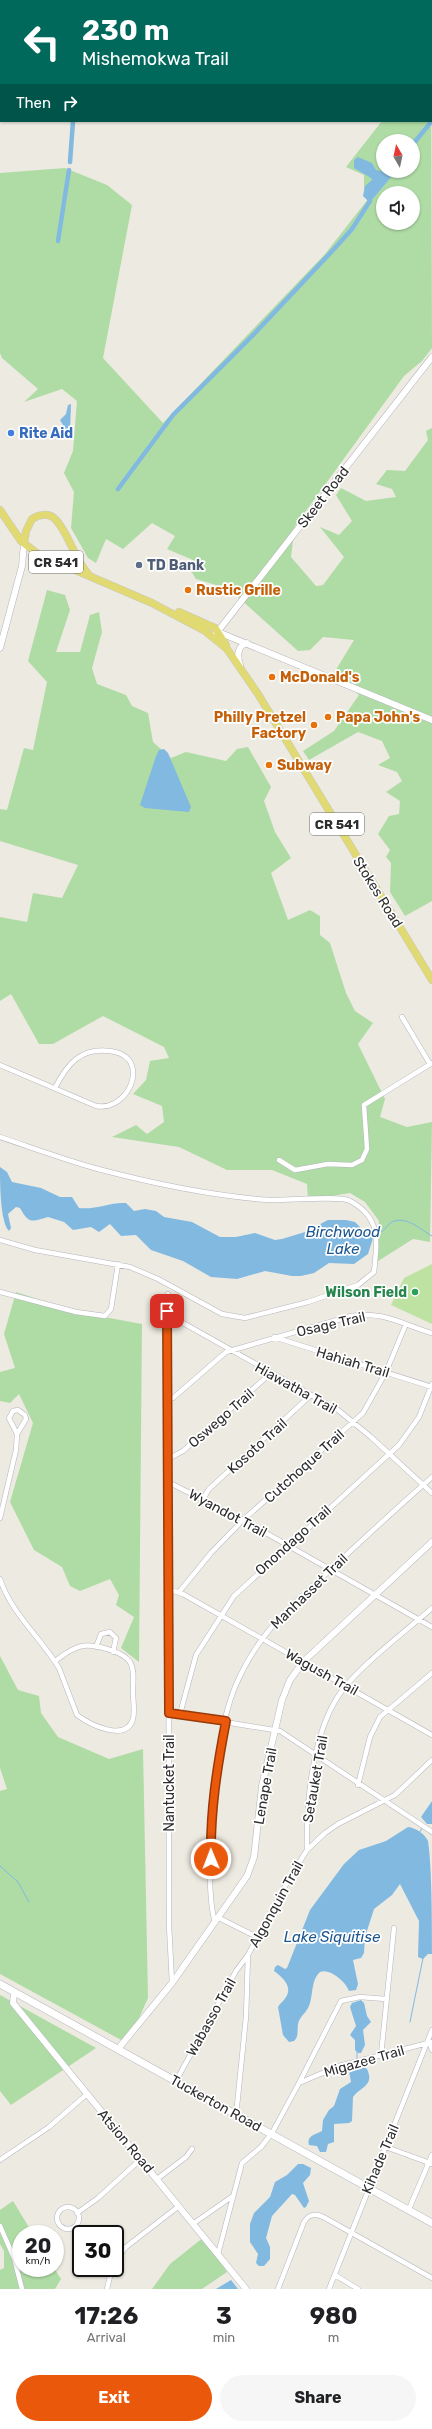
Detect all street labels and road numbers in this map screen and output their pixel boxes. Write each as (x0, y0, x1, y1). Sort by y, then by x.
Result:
street label: Skeet Road (294, 463, 353, 531)
road number: CR 541 (29, 551, 83, 573)
road number: CR 541 (310, 813, 364, 835)
street label: Stokes Road (349, 854, 406, 931)
street label: Osage Trail (295, 1308, 367, 1341)
street label: Hahiah Trail (314, 1343, 392, 1382)
street label: Hiawatha Trail (252, 1359, 340, 1418)
street label: Oswego Trail (185, 1385, 258, 1452)
street label: Kosoto Trail (224, 1415, 291, 1478)
street label: Cutchoque Trail (261, 1426, 348, 1507)
street label: Wyandot Trail (186, 1486, 270, 1541)
street label: Onondago Trail (252, 1502, 335, 1579)
street label: Manhasset Trail (267, 1550, 352, 1633)
street label: Wagush Trail (282, 1645, 361, 1699)
street label: Nantucket Trail (161, 1734, 178, 1832)
street label: Setauket Trail (299, 1734, 332, 1824)
street label: Lenape Trail (250, 1746, 281, 1826)
street label: Algonquin Trail (246, 1858, 307, 1950)
street label: Wabasso Trail (183, 1975, 240, 2059)
street label: Migazee Trail (322, 2042, 406, 2081)
street label: Tuckerton Road (167, 2071, 264, 2136)
street label: Atsion Road (94, 2106, 157, 2177)
street label: Kihade Trail (358, 2122, 403, 2197)

